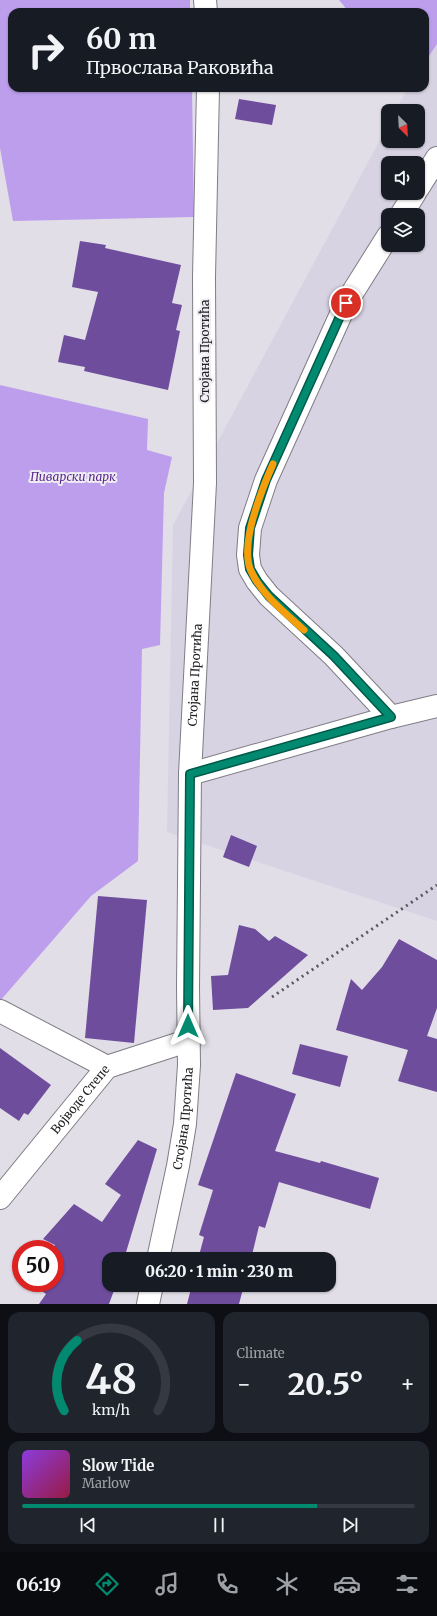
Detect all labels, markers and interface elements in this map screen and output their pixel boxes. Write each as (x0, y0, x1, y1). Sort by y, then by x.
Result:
text: 60 m (86, 21, 156, 57)
icon: right (20, 24, 72, 76)
text: Првослава Раковића (86, 56, 274, 79)
north arrow (381, 104, 425, 148)
map controls (381, 104, 425, 252)
button: sound (381, 156, 425, 200)
button: layers (381, 208, 425, 252)
pin (329, 286, 363, 320)
icon: arrive (335, 292, 357, 314)
street label: Стојана Протића (197, 299, 212, 402)
park label: Пиварски парк (30, 469, 116, 484)
street label: Стојана Протића (184, 623, 205, 727)
position arrow (167, 1005, 209, 1047)
street label: Војводе Степе (47, 1062, 112, 1137)
street label: Стојана Протића (170, 1066, 196, 1171)
speed limit sign: 50 (12, 1240, 64, 1292)
text: 06:20 · 1 min · 230 m (145, 1262, 293, 1281)
text: Climate (237, 1345, 285, 1362)
text: 48 (85, 1352, 137, 1404)
text: 20.5° (288, 1365, 364, 1403)
text: − (237, 1370, 251, 1398)
text: + (400, 1370, 415, 1398)
text: km/h (92, 1400, 131, 1418)
text: Slow Tide (82, 1456, 154, 1475)
text: Marlow (82, 1475, 130, 1492)
icon: previous (77, 1514, 99, 1536)
icon: pause (208, 1514, 230, 1536)
icon: next (339, 1514, 361, 1536)
icon: directions (93, 1570, 121, 1598)
icon: music (153, 1570, 181, 1598)
icon: phone (213, 1570, 241, 1598)
icon: climate (273, 1570, 301, 1598)
icon: car (333, 1570, 361, 1598)
icon: filters (393, 1570, 421, 1598)
text: 06:19 (16, 1573, 61, 1596)

